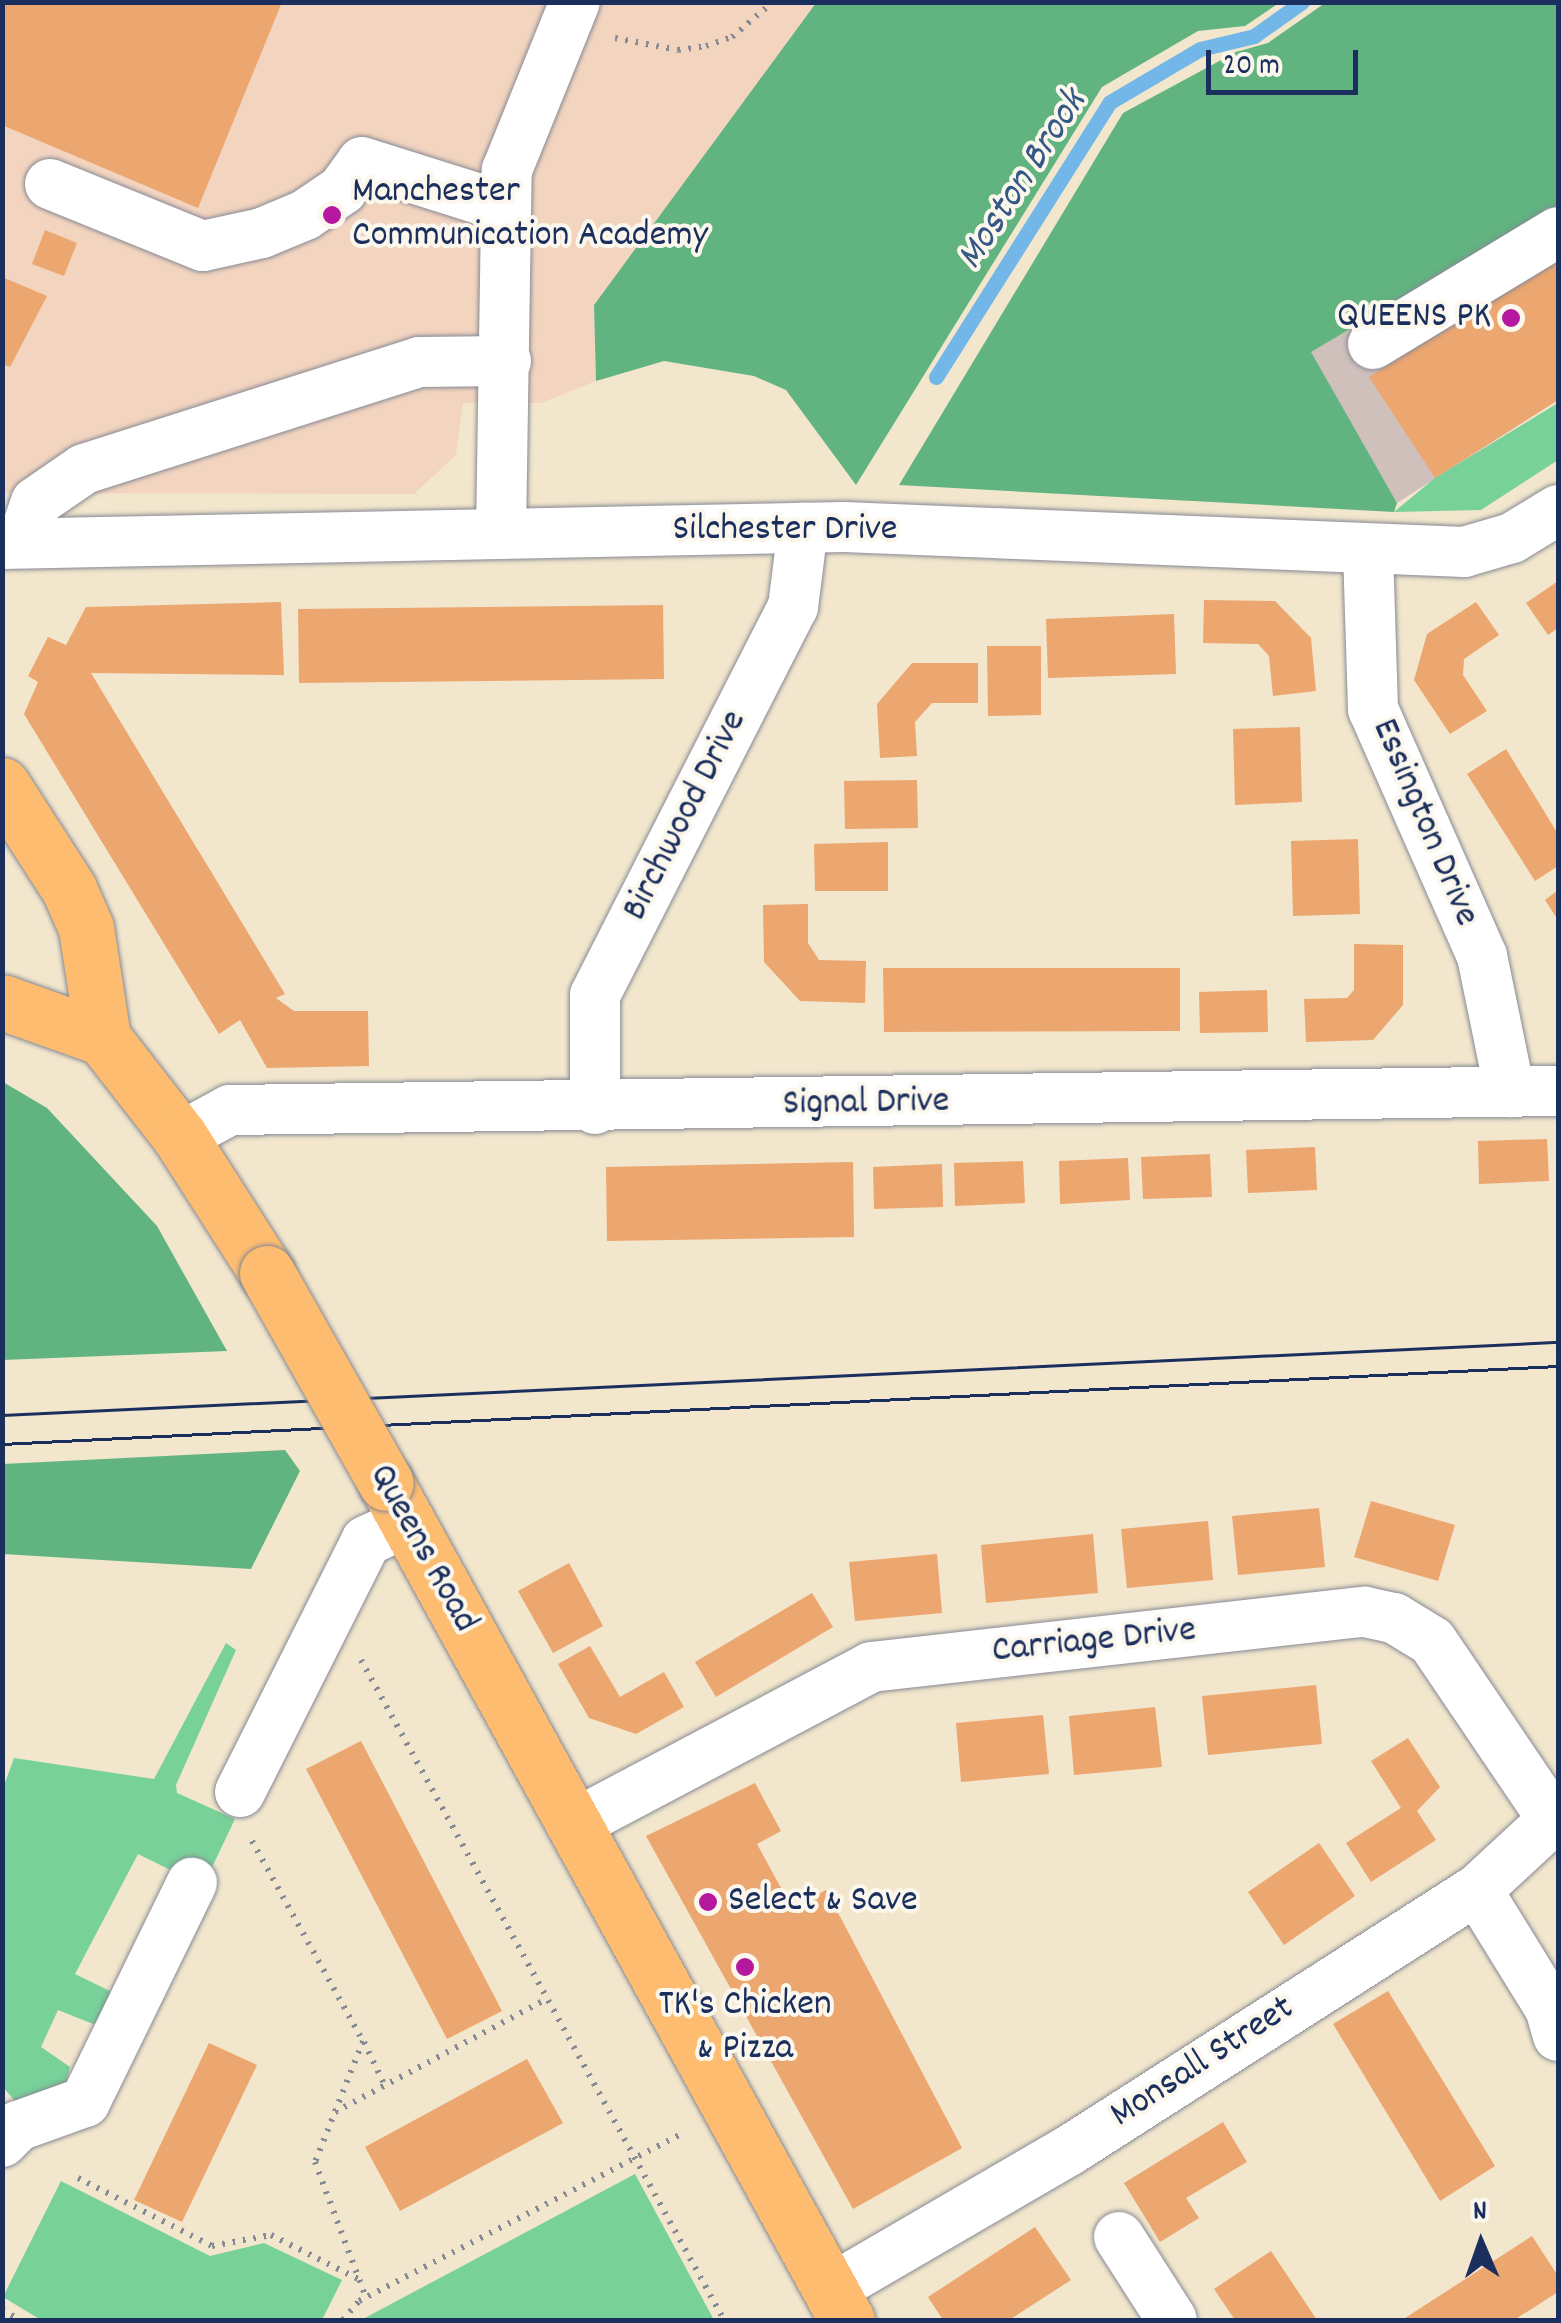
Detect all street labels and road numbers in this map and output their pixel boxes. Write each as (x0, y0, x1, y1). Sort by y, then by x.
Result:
street label: Silchester Drive (673, 508, 897, 554)
street label: Birchwood Drive (614, 703, 758, 929)
street label: Essington Drive (1360, 712, 1488, 934)
street label: Signal Drive (782, 1080, 950, 1128)
street label: Queens Road (357, 1457, 487, 1641)
street label: Carriage Drive (990, 1609, 1198, 1675)
street label: Monsall Street (1103, 1987, 1303, 2139)

